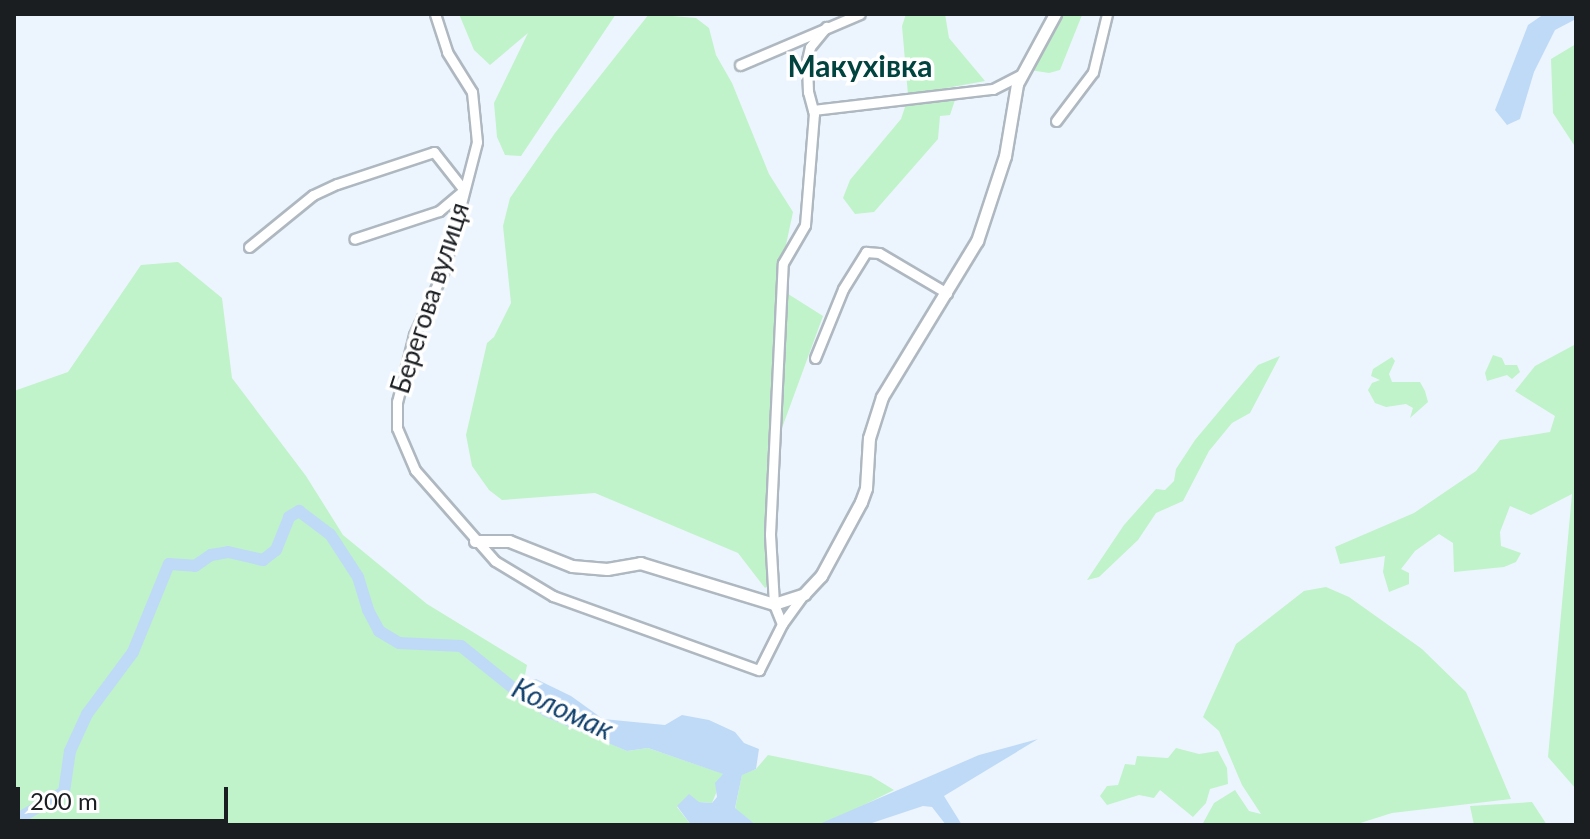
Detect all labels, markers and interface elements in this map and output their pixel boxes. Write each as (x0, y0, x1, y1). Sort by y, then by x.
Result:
district label: Макухівка (787, 47, 933, 83)
street label: Берегова вулиця (384, 199, 476, 397)
water label: Коломак (507, 670, 619, 746)
scale bar (20, 771, 232, 821)
text: 200 m (30, 786, 98, 815)

